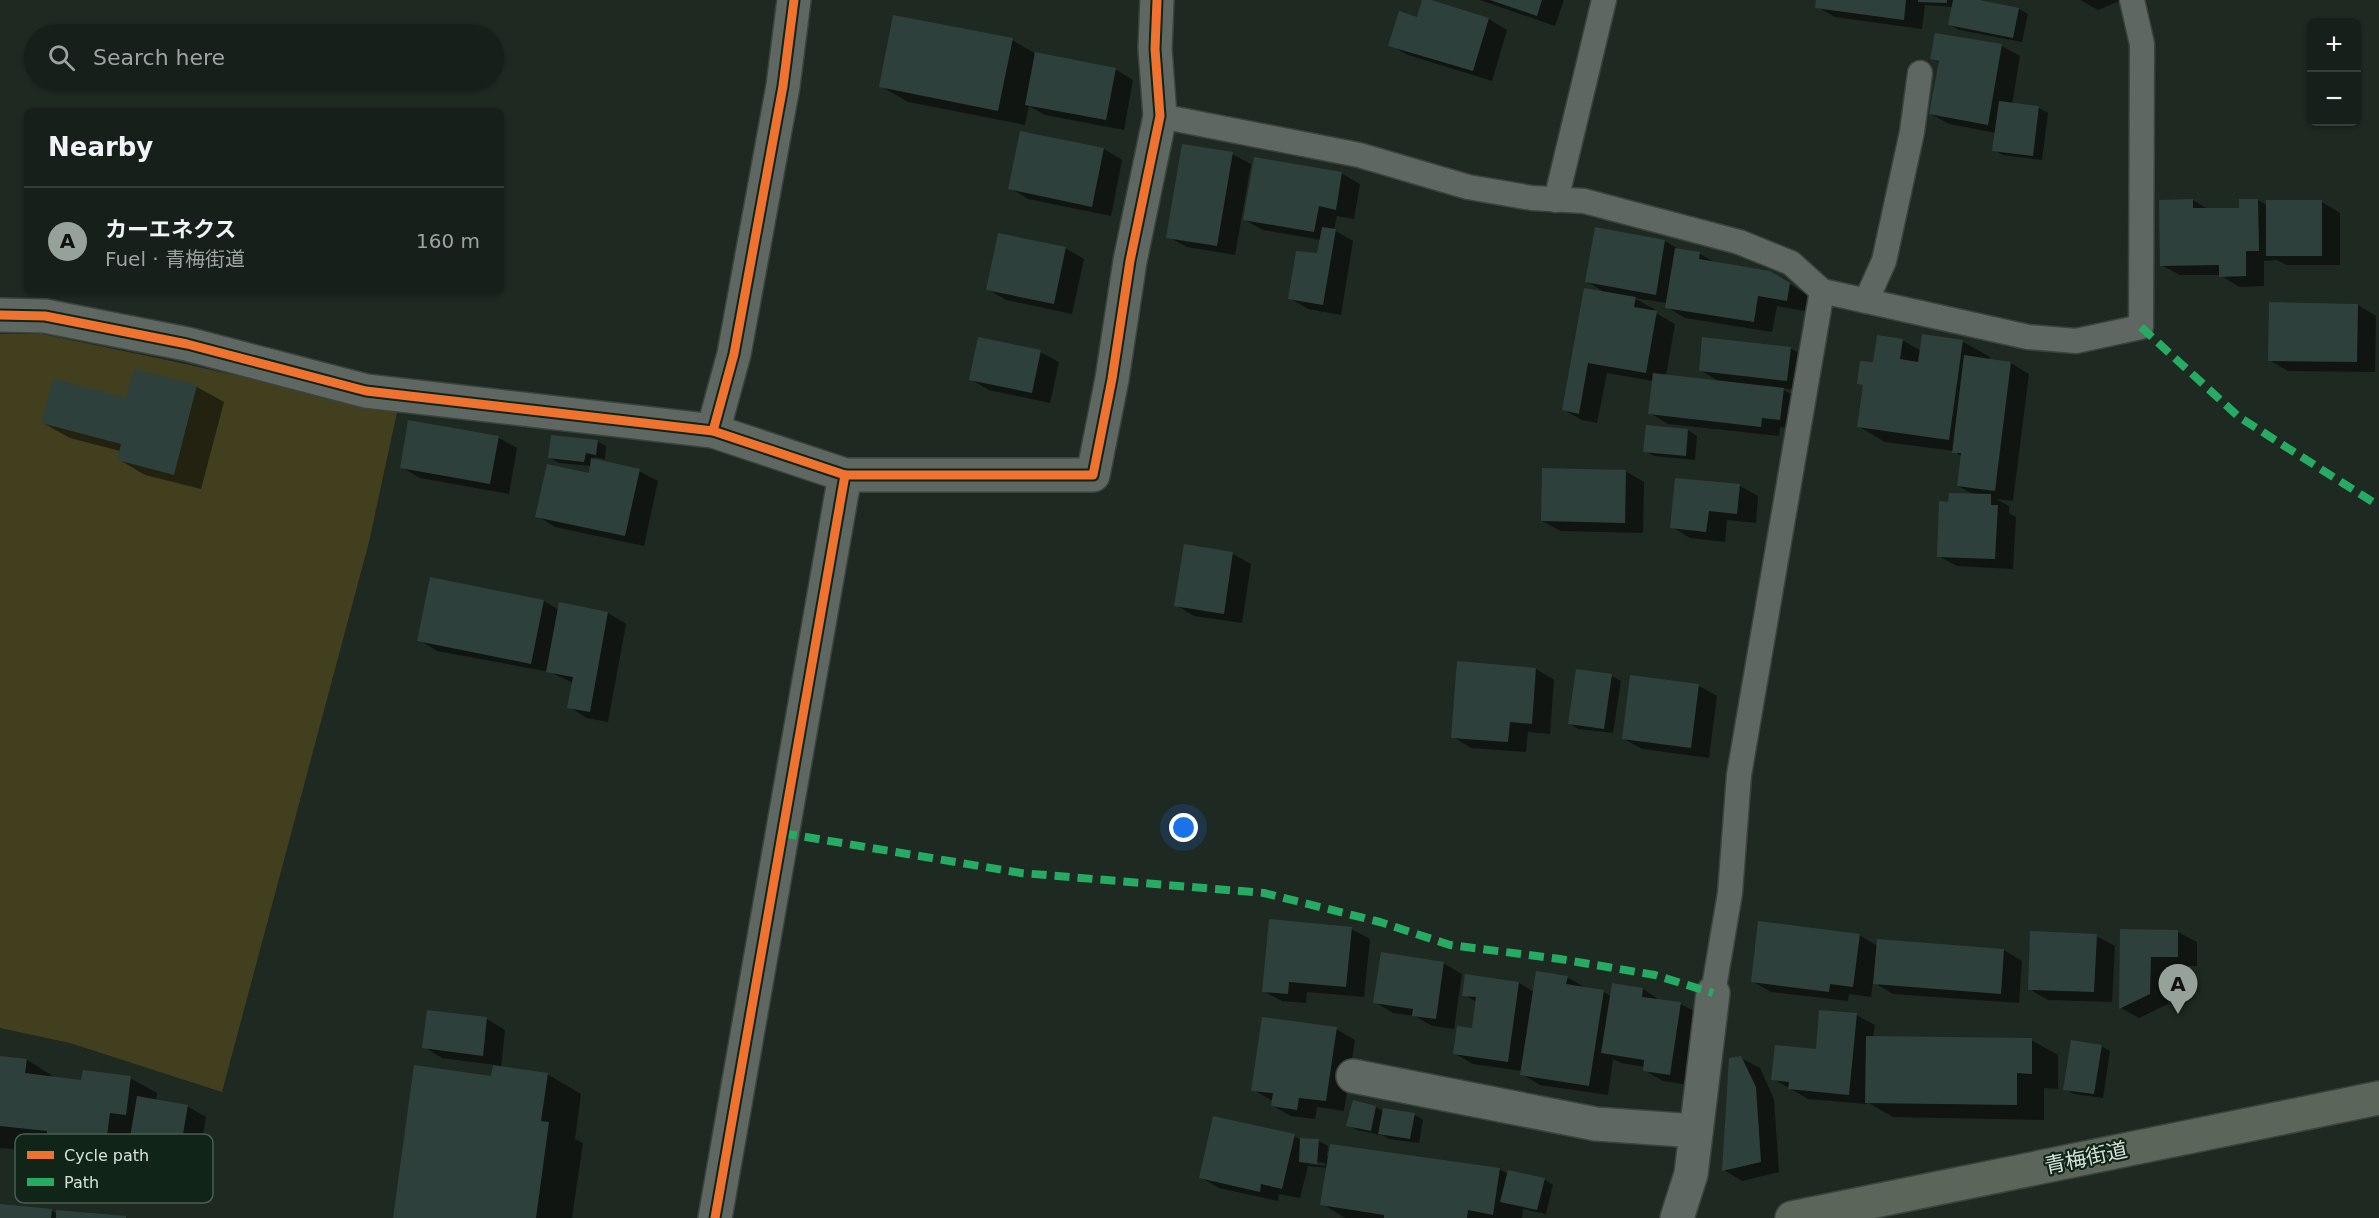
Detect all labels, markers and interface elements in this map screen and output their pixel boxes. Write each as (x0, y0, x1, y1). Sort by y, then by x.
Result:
map controls (2307, 18, 2361, 126)
button: + (2307, 18, 2361, 72)
search box (24, 24, 504, 90)
icon: search (45, 41, 78, 74)
text: Search here (93, 45, 225, 70)
button: − (2307, 72, 2361, 126)
text: Nearby (48, 132, 153, 162)
text: カーエネクス (105, 217, 236, 242)
text: A (60, 229, 75, 253)
text: 160 m (416, 229, 480, 253)
text: Fuel · 青梅街道 (105, 247, 245, 271)
your location (1169, 813, 1198, 842)
pin: A (2158, 964, 2198, 1014)
legend (15, 1134, 213, 1203)
street label: 青梅街道 (2042, 1138, 2130, 1178)
text: Cycle path (64, 1146, 149, 1165)
text: Path (64, 1173, 99, 1192)

